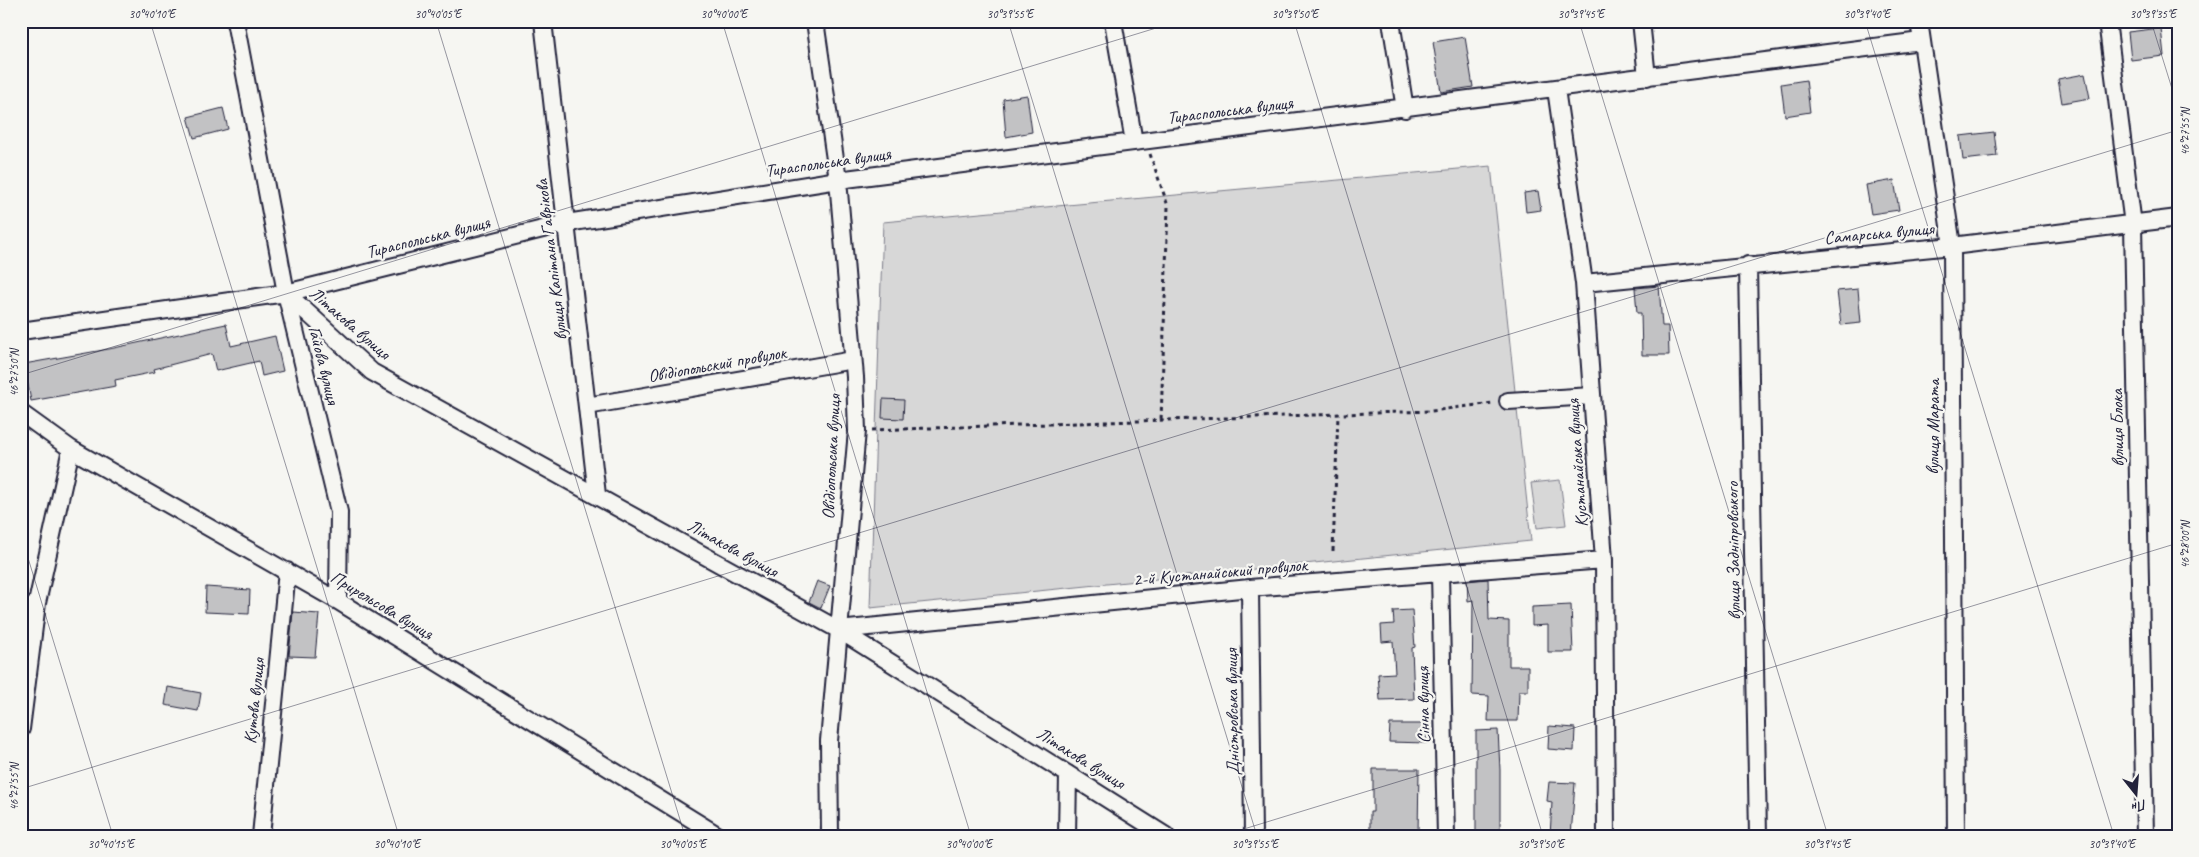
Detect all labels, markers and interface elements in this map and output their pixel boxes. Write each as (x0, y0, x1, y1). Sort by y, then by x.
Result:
text: 30°40'10"E (129, 6, 177, 22)
text: 30°40'05"E (415, 6, 463, 22)
text: 30°40'00"E (701, 6, 749, 22)
text: 30°39'55"E (987, 6, 1035, 22)
text: 30°39'50"E (1272, 6, 1320, 22)
text: 30°39'45"E (1558, 6, 1606, 22)
text: 30°39'40"E (1844, 6, 1892, 22)
text: 30°39'35"E (2130, 6, 2178, 22)
street label: Тираспольська вулиця (1166, 91, 1296, 129)
text: 46°27'55"N (2177, 107, 2193, 156)
street label: Тираспольська вулиця (764, 142, 894, 182)
street label: вулиця Капітана Гаврікова (530, 176, 572, 342)
street label: Тираспольська вулиця (364, 211, 493, 263)
street label: Самарська вулиця (1823, 217, 1936, 249)
street label: Літакова вулиця (305, 282, 396, 365)
street label: Гайова вулиця (304, 324, 345, 408)
street label: Овідіопольский провулок (646, 341, 789, 387)
text: 46°27'50"N (6, 348, 22, 397)
street label: вулиця Марата (1922, 378, 1944, 475)
street label: вулиця Блока (2105, 387, 2129, 467)
street label: Овідіопольська вулиця (817, 392, 845, 520)
street label: Кустанайська вулиця (1561, 397, 1592, 528)
street label: вулиця Задніпровського (1721, 480, 1745, 620)
street label: Літакова вулиця (684, 514, 784, 583)
text: 46°28'00"N (2177, 520, 2193, 569)
street label: 2-й Кустанайський провулок (1132, 553, 1309, 591)
street label: Прирельсова вулиця (327, 566, 439, 645)
street label: Дністровська вулиця (1220, 647, 1244, 776)
street label: Кутова вулиця (239, 655, 270, 745)
street label: Сінна вулиця (1411, 665, 1435, 744)
street label: Літакова вулиця (1033, 722, 1131, 795)
text: 46°27'55"N (6, 762, 22, 811)
north arrow (2112, 770, 2162, 820)
text: Пн (2129, 796, 2149, 816)
text: 30°40'15"E (88, 836, 136, 852)
text: 30°40'10"E (374, 836, 422, 852)
text: 30°40'05"E (660, 836, 708, 852)
text: 30°40'00"E (946, 836, 994, 852)
text: 30°39'55"E (1232, 836, 1280, 852)
text: 30°39'50"E (1518, 836, 1566, 852)
text: 30°39'45"E (1804, 836, 1852, 852)
text: 30°39'40"E (2089, 836, 2137, 852)

